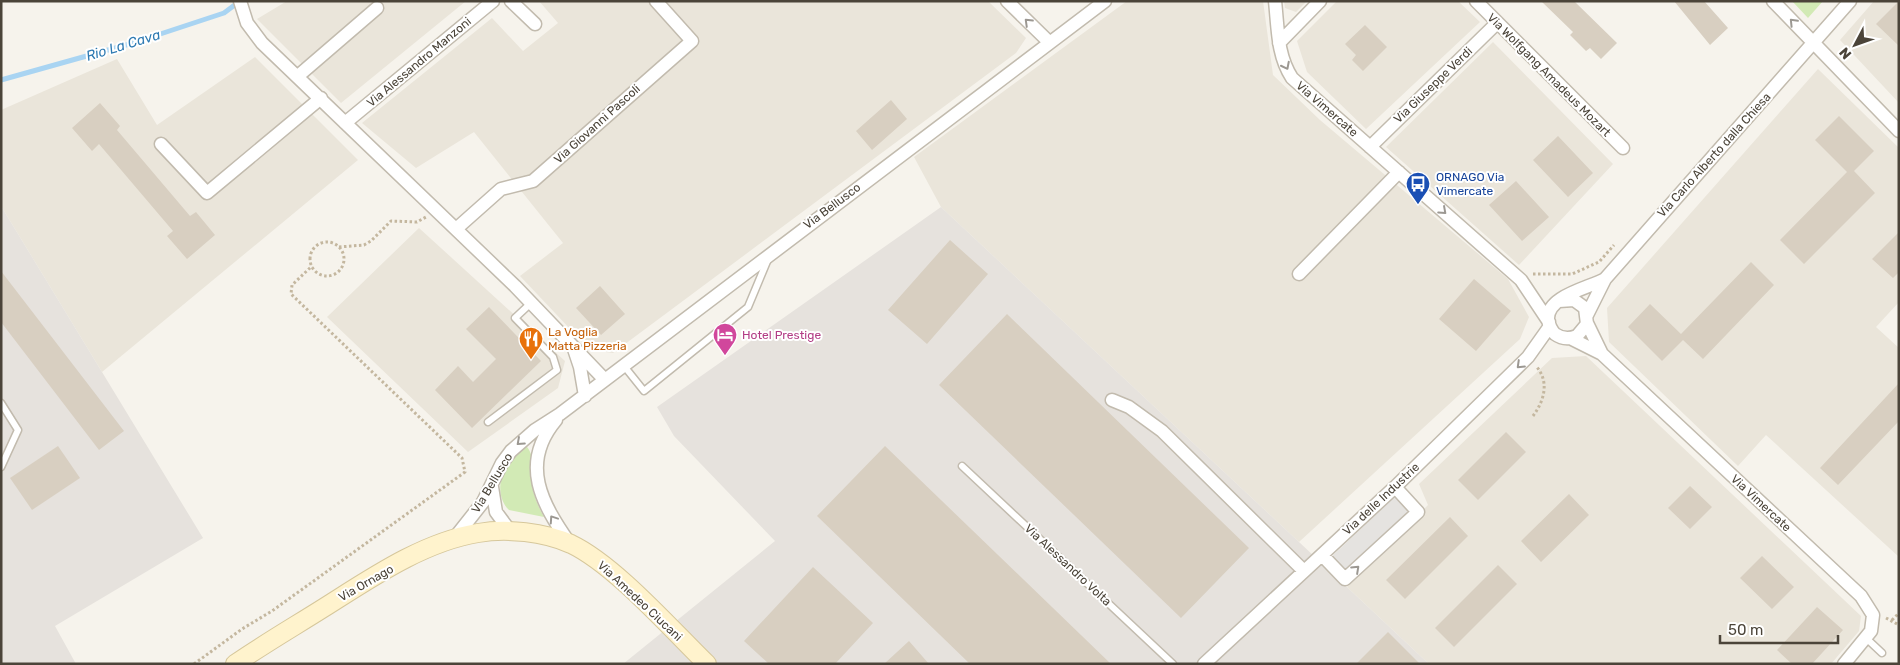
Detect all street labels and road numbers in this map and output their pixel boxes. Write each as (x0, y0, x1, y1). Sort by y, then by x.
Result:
street label: Via Wolfgang Amadeus Mozart (1484, 10, 1614, 140)
street label: Via Alessandro Manzoni (364, 14, 474, 110)
street label: Via Giuseppe Verdi (1391, 44, 1475, 126)
street label: Via Vimercate (1293, 78, 1361, 140)
street label: Via Giovanni Pascoli (551, 82, 643, 166)
street label: Via Carlo Alberto dalla Chiesa (1654, 90, 1774, 220)
street label: Via Bellusco (801, 180, 863, 232)
street label: Via Bellusco (469, 450, 515, 516)
street label: Via delle Industrie (1340, 460, 1422, 538)
street label: Via Vimercate (1728, 472, 1794, 535)
street label: Via Alessandro Volta (1022, 521, 1114, 609)
street label: Via Amedeo Ciucani (595, 558, 685, 644)
street label: Via Ornago (336, 562, 396, 604)

